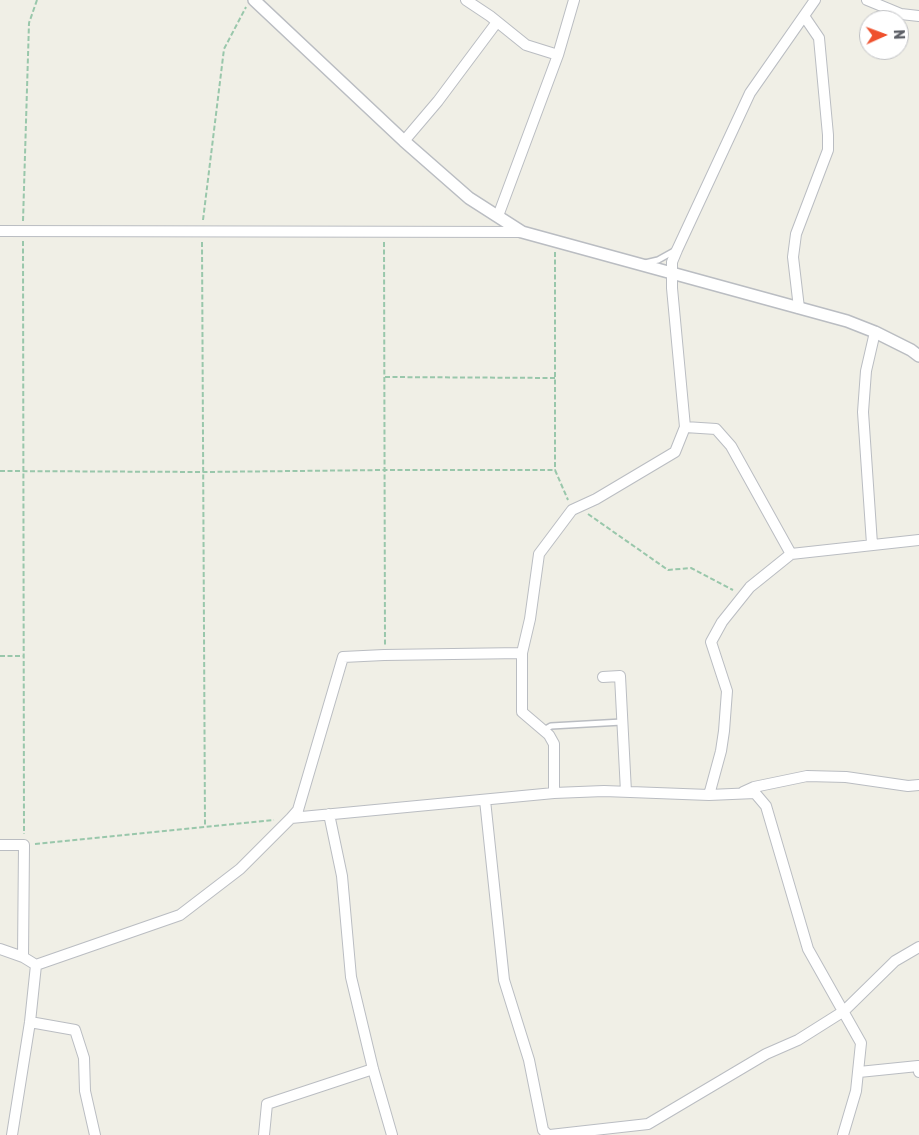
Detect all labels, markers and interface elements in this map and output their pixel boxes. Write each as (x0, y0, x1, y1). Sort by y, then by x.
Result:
north arrow (859, 10, 909, 60)
text: N (890, 29, 907, 40)

